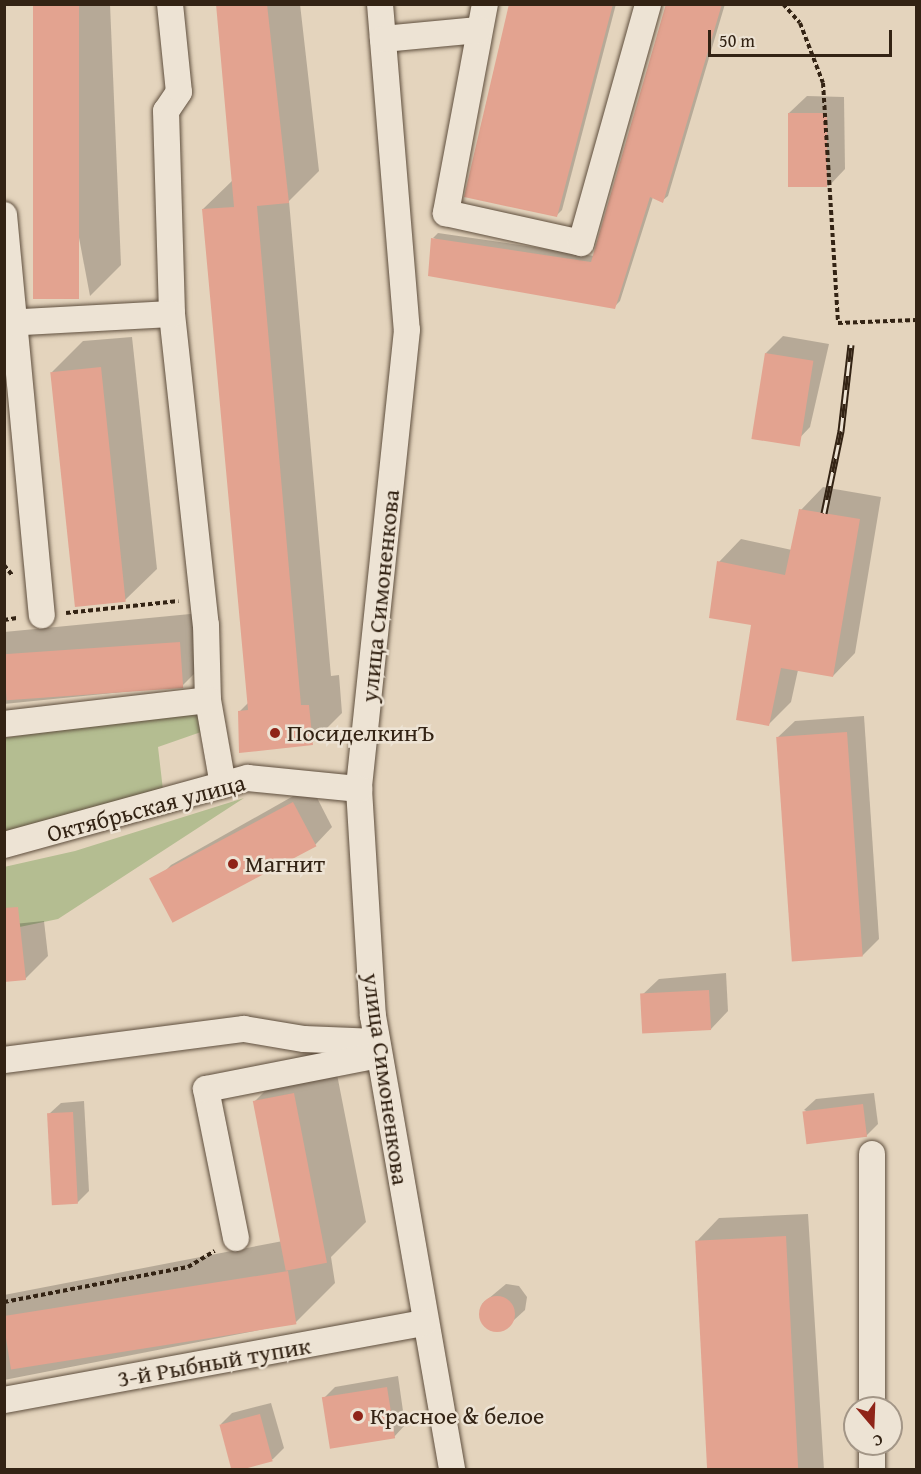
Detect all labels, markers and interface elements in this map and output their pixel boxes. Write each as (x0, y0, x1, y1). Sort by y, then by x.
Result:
scale bar (711, 18, 896, 56)
text: 50 m (719, 27, 755, 54)
street label: улица Симоненкова (355, 488, 405, 704)
place label: ПосиделкинЪ (287, 719, 435, 747)
marker: ПосиделкинЪ (268, 726, 282, 740)
street label: Октябрьская улица (44, 768, 248, 848)
place label: Магнит (245, 850, 325, 878)
marker: Магнит (226, 857, 240, 871)
street label: улица Симоненкова (357, 971, 415, 1187)
street label: 3-й Рыбный тупик (115, 1331, 313, 1393)
north arrow (843, 1396, 903, 1456)
place label: Красное & белое (370, 1402, 544, 1430)
marker: Красное & белое (351, 1409, 365, 1423)
text: С (870, 1428, 886, 1454)

